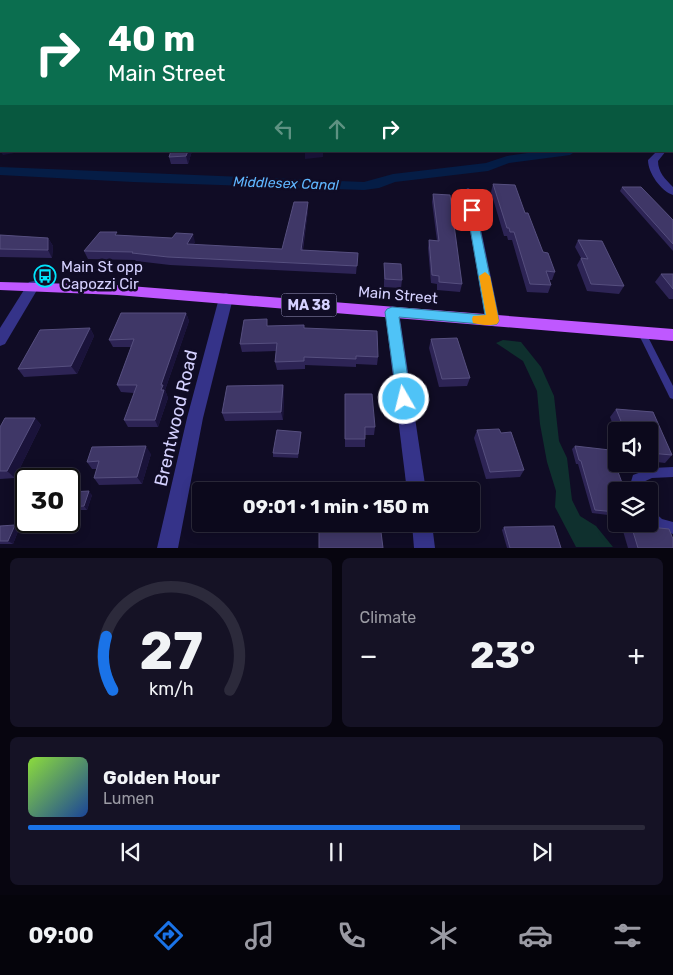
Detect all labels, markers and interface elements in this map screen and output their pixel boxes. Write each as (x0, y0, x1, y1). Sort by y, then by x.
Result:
text: 40 m (108, 18, 195, 60)
icon: right (25, 20, 90, 85)
text: Main Street (108, 60, 225, 87)
icon: left (270, 115, 298, 143)
icon: ahead (323, 115, 351, 143)
icon: right (376, 115, 404, 143)
water label: Middlesex Canal (233, 173, 340, 194)
pin (451, 189, 493, 231)
icon: arrive (458, 196, 486, 224)
place label: Main St opp Capozzi Cir (61, 258, 143, 293)
bus stop icon: Main St opp Capozzi Cir (33, 264, 57, 288)
street label: Main Street (357, 283, 439, 307)
road number: MA 38 (282, 294, 336, 316)
street label: Brentwood Road (150, 348, 202, 488)
position arrow (377, 372, 429, 424)
map controls (608, 422, 658, 532)
button: sound (608, 422, 658, 472)
speed limit sign: 30 (15, 468, 80, 533)
button: layers (608, 482, 658, 532)
text: 09:01 · 1 min · 150 m (243, 495, 429, 518)
text: Climate (360, 608, 416, 627)
text: 27 (139, 620, 203, 682)
text: 23° (470, 632, 535, 678)
text: − (360, 639, 378, 672)
text: + (628, 639, 645, 672)
text: km/h (148, 678, 193, 699)
text: Golden Hour (103, 766, 220, 789)
text: Lumen (103, 789, 154, 808)
icon: previous (117, 838, 145, 866)
icon: pause (322, 838, 350, 866)
icon: next (528, 838, 556, 866)
icon: directions (151, 918, 186, 953)
icon: music (242, 918, 277, 953)
icon: phone (334, 918, 369, 953)
icon: climate (426, 918, 461, 953)
icon: car (518, 918, 553, 953)
icon: filters (610, 918, 645, 953)
text: 09:00 (28, 922, 94, 949)

